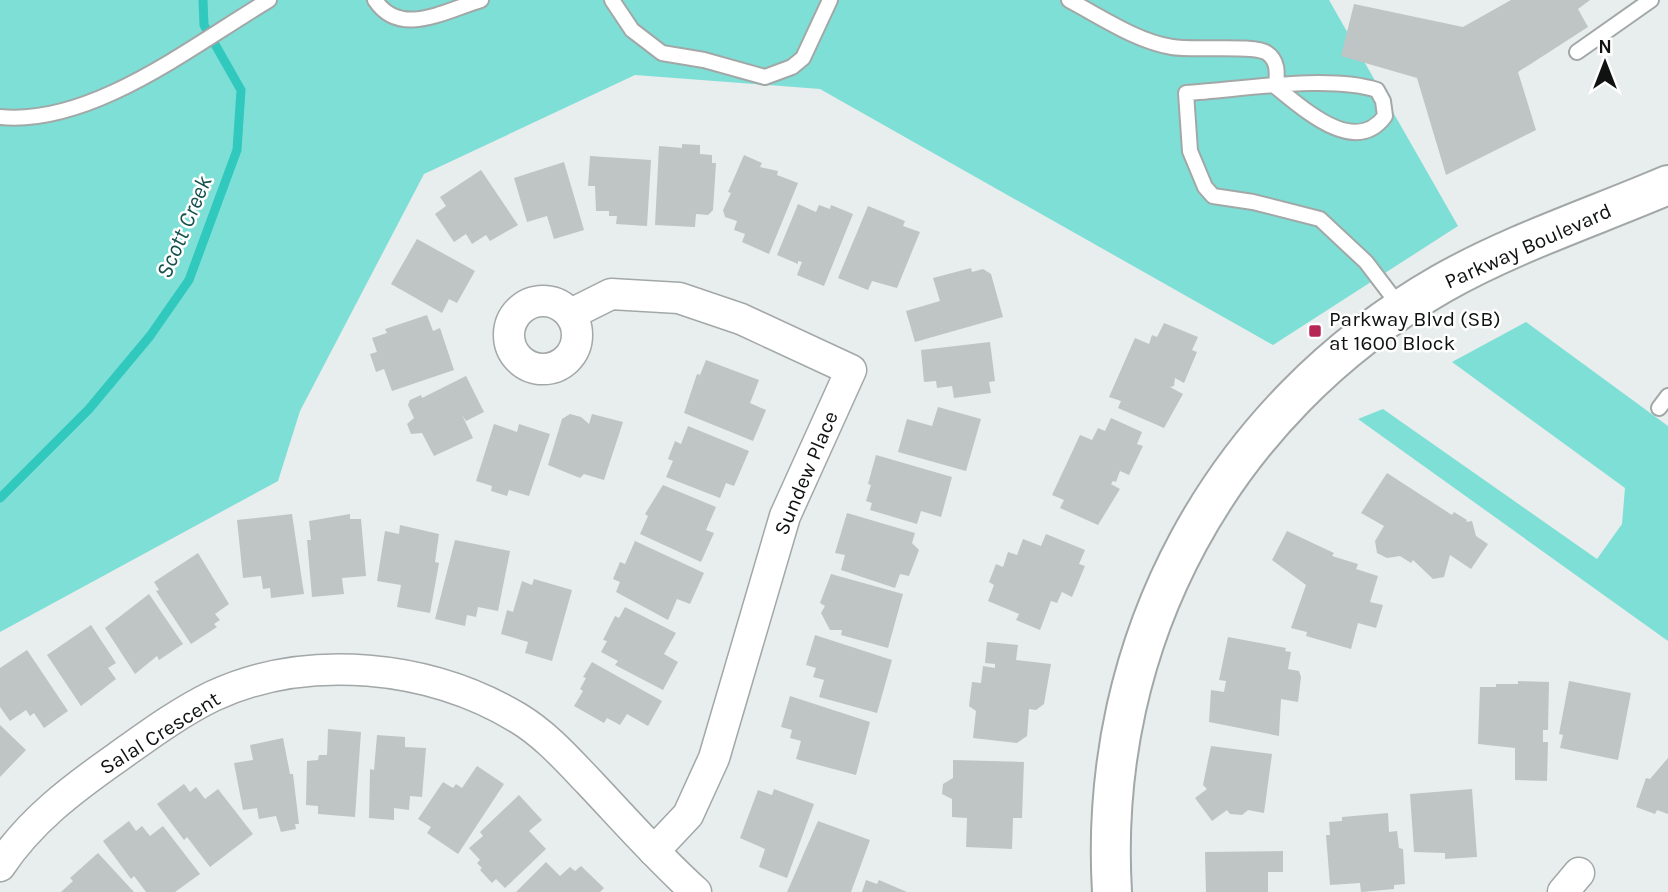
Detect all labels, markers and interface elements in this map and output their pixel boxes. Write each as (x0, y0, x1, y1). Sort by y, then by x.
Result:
north arrow (1570, 28, 1640, 98)
text: N (1598, 36, 1612, 58)
water label: Scott Creek (150, 172, 218, 282)
street label: Parkway Boulevard (1441, 198, 1615, 294)
place label: Parkway Blvd (SB) at 1600 Block (1329, 307, 1501, 355)
marker: Parkway Blvd (SB) at 1600 Block (1307, 323, 1323, 339)
street label: Sundew Place (769, 407, 843, 539)
street label: Salal Crescent (96, 686, 225, 779)

